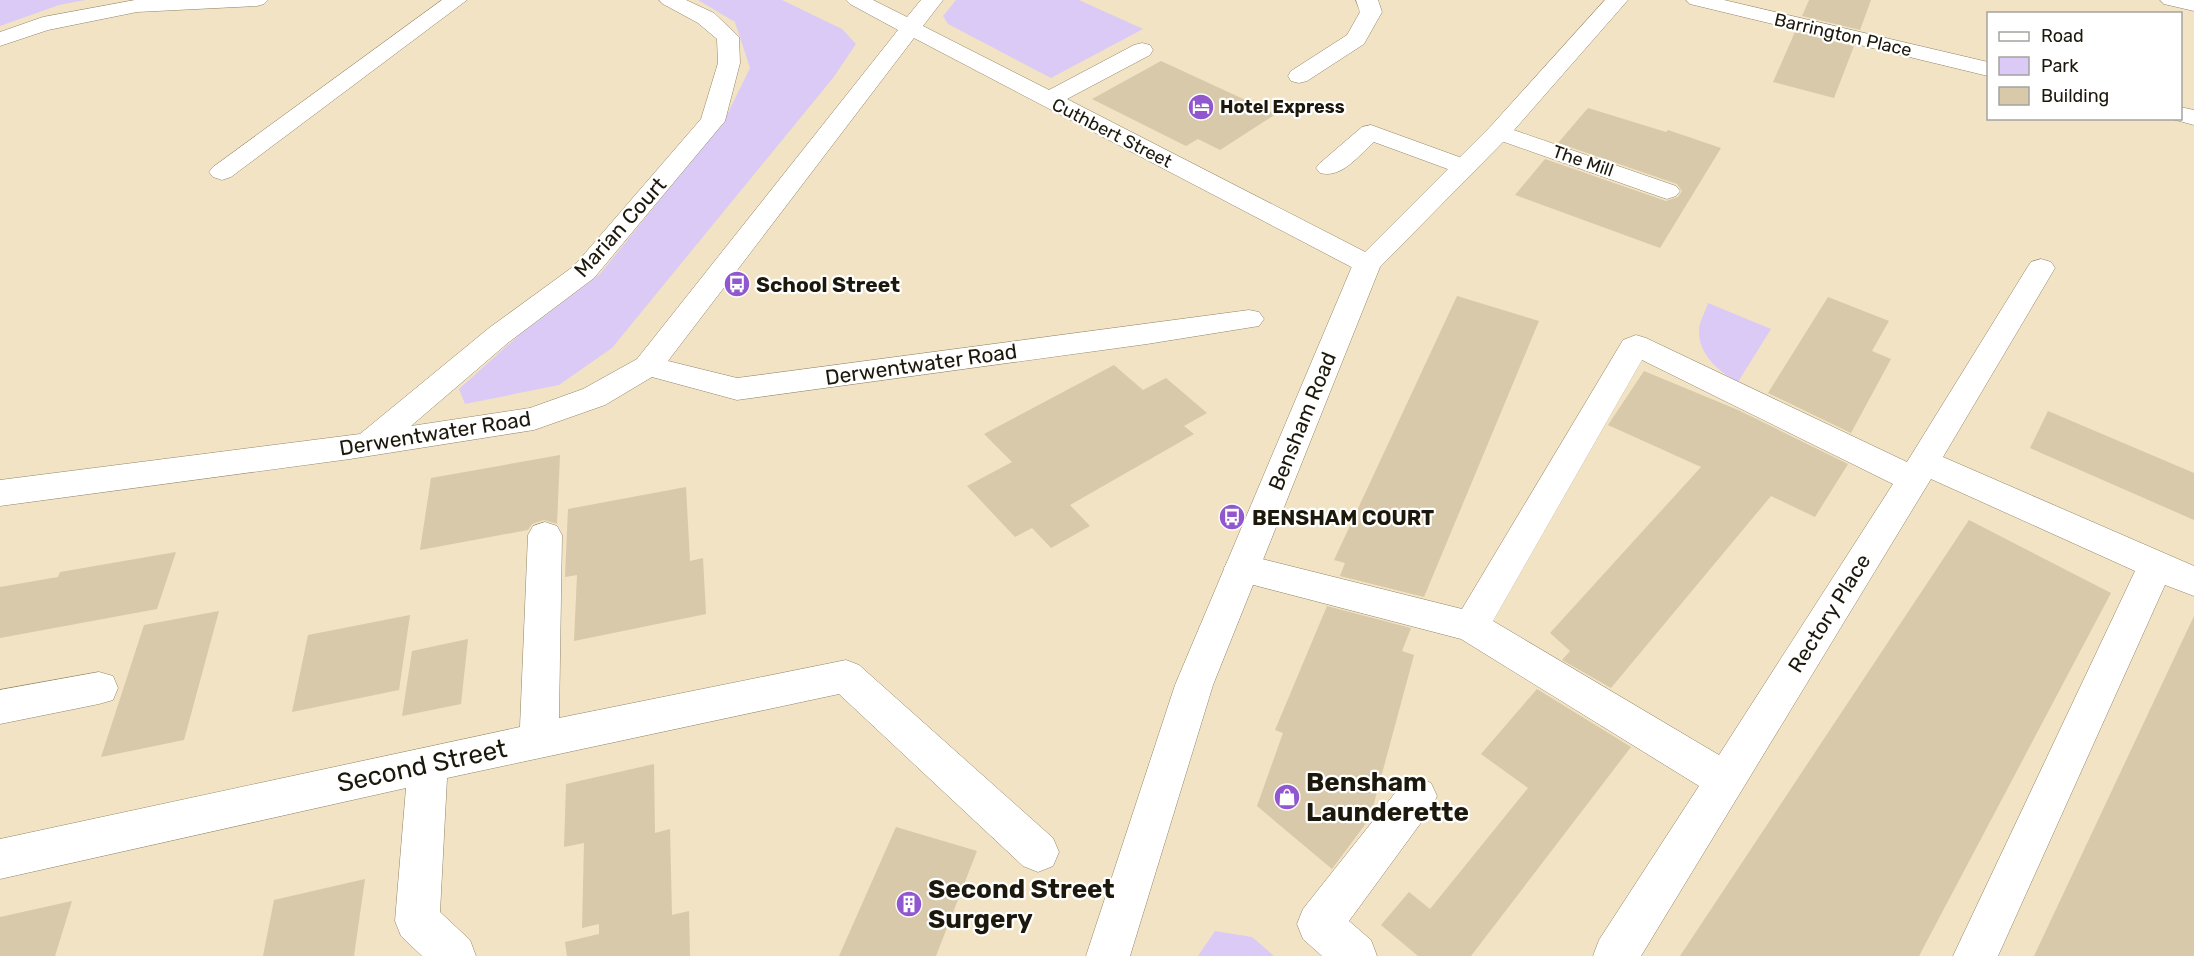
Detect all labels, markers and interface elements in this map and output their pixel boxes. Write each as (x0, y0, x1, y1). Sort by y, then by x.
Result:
street label: Barrington Place (1772, 9, 1914, 61)
legend (1987, 12, 2182, 120)
text: Road (2041, 25, 2084, 47)
text: Park (2041, 55, 2079, 77)
text: Building (2041, 85, 2109, 107)
hotel icon: Hotel Express (1186, 92, 1216, 122)
street label: Cuthbert Street (1048, 93, 1176, 173)
place label: Hotel Express (1220, 96, 1345, 118)
street label: The Mill (1550, 140, 1616, 182)
street label: Marian Court (569, 172, 671, 282)
bus stop icon: School Street (722, 269, 752, 299)
place label: School Street (756, 272, 900, 297)
street label: Derwentwater Road (823, 338, 1019, 390)
street label: Bensham Road (1263, 348, 1341, 494)
street label: Derwentwater Road (337, 406, 533, 460)
bus stop icon: BENSHAM COURT (1217, 502, 1247, 532)
place label: BENSHAM COURT (1252, 505, 1434, 530)
street label: Rectory Place (1783, 549, 1875, 677)
street label: Second Street (334, 733, 510, 799)
place label: Bensham Launderette (1306, 767, 1469, 828)
shop icon: Bensham Launderette (1272, 782, 1302, 812)
place label: Second Street Surgery (928, 874, 1115, 935)
building icon: Second Street Surgery (894, 889, 924, 919)

